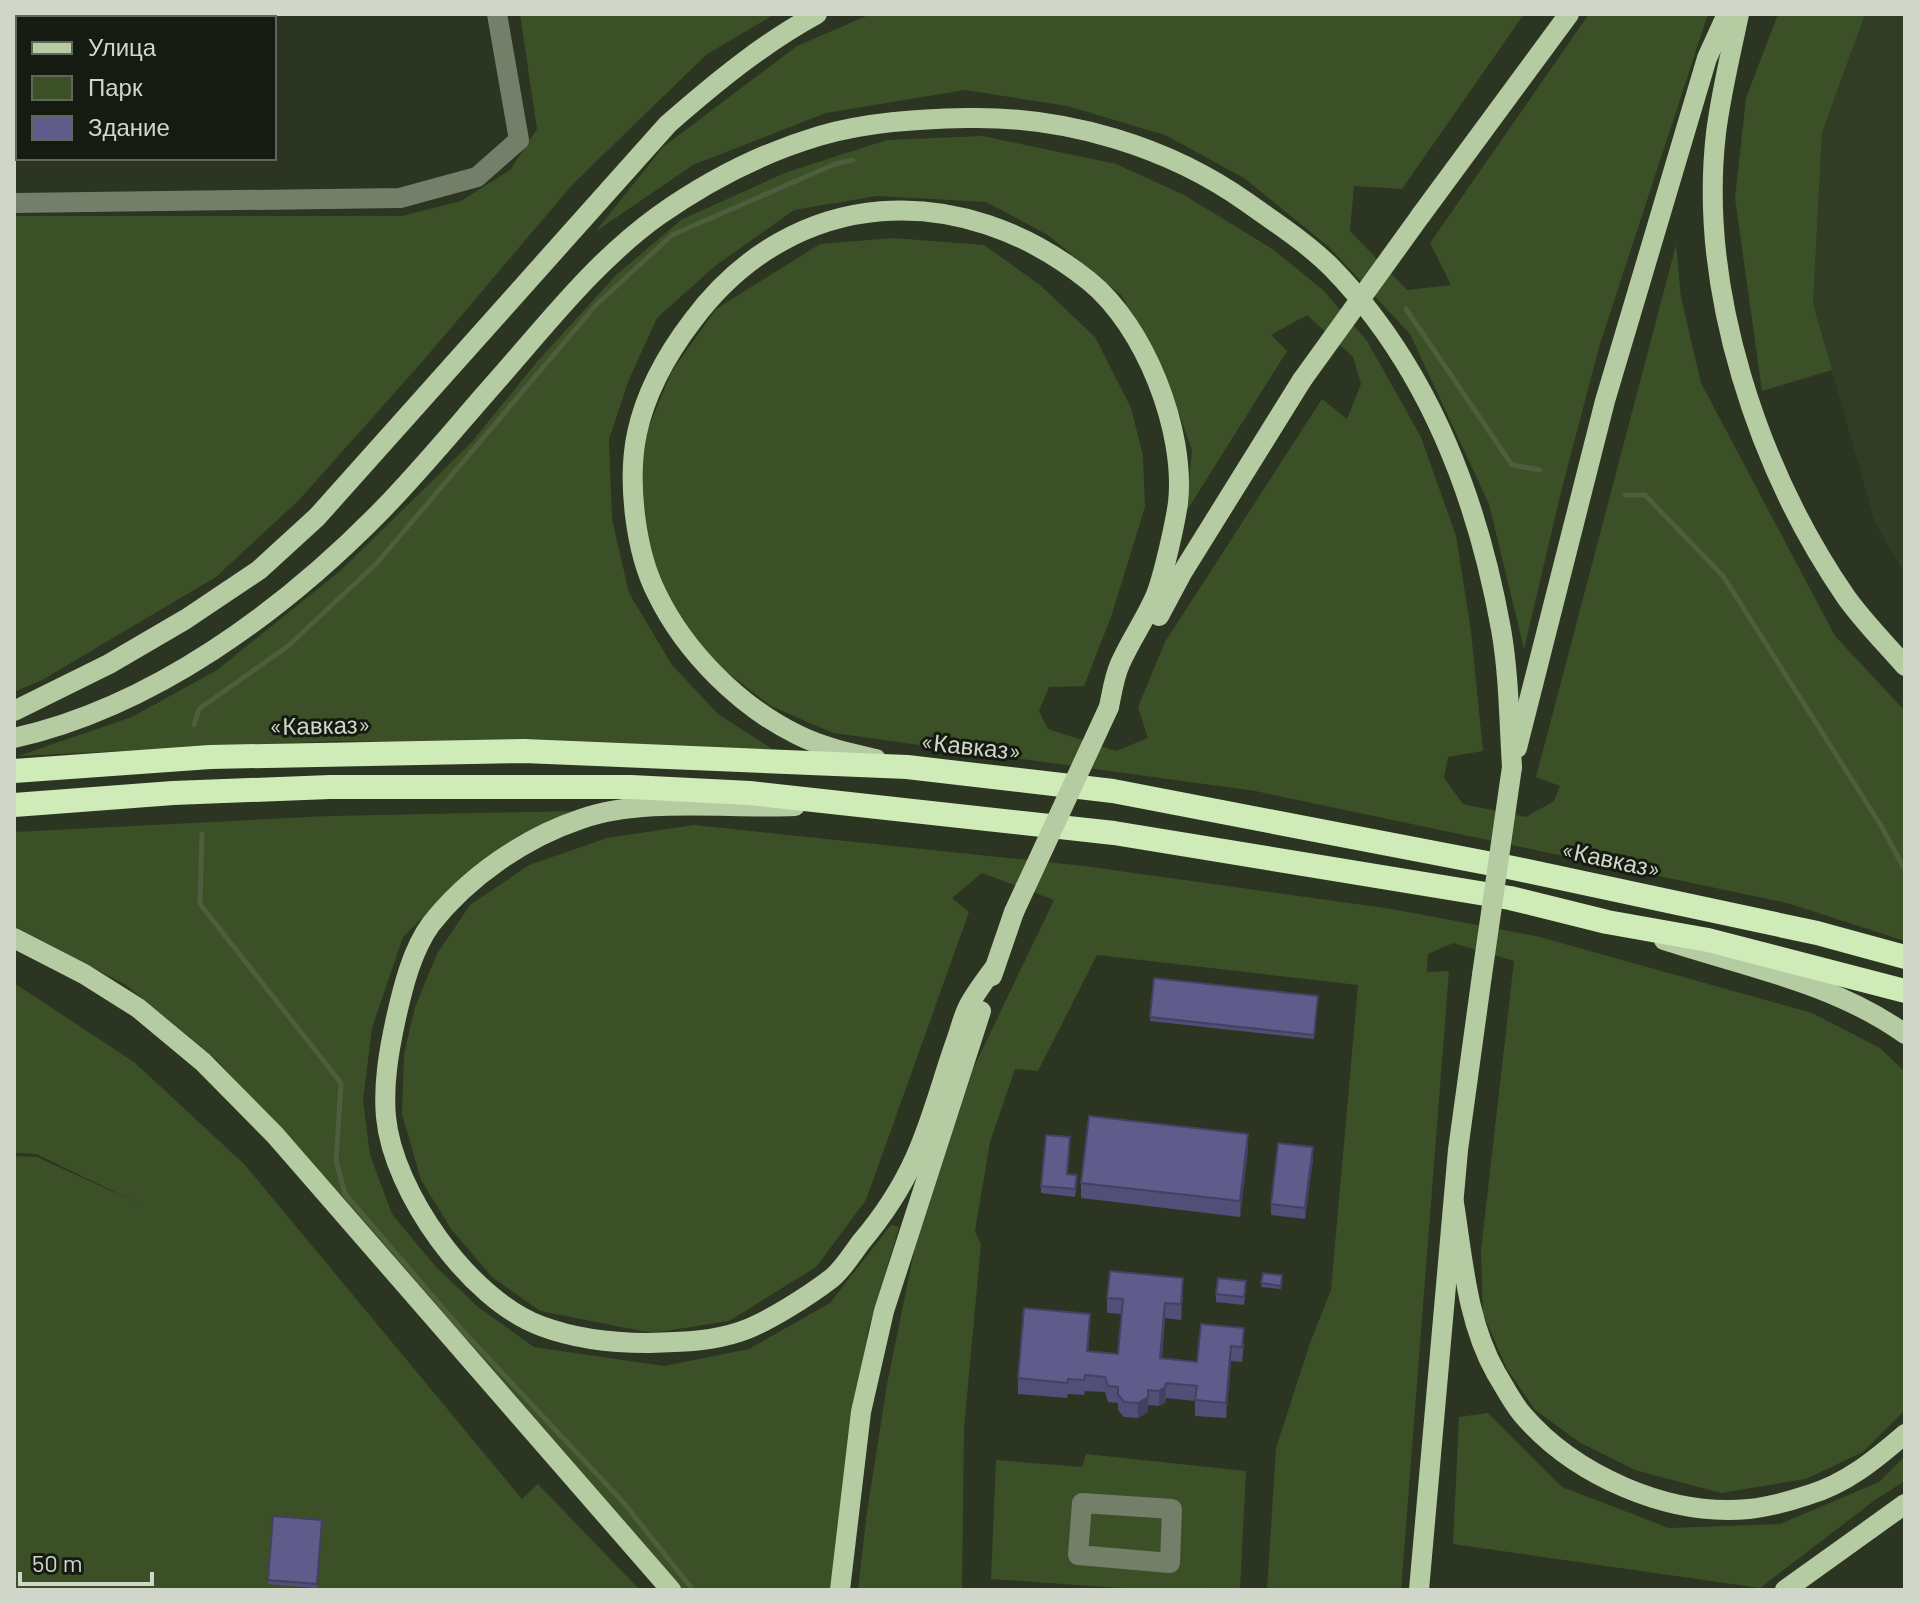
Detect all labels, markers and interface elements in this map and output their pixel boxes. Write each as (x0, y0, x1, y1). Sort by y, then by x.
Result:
legend (16, 16, 276, 160)
text: Улица (88, 32, 157, 61)
text: Парк (88, 72, 143, 101)
text: Здание (88, 112, 170, 141)
street label: «Кавказ» (269, 709, 371, 740)
street label: «Кавказ» (919, 726, 1023, 765)
street label: «Кавказ» (1559, 834, 1664, 883)
scale bar (20, 1536, 152, 1586)
text: 50 m (32, 1548, 83, 1577)

